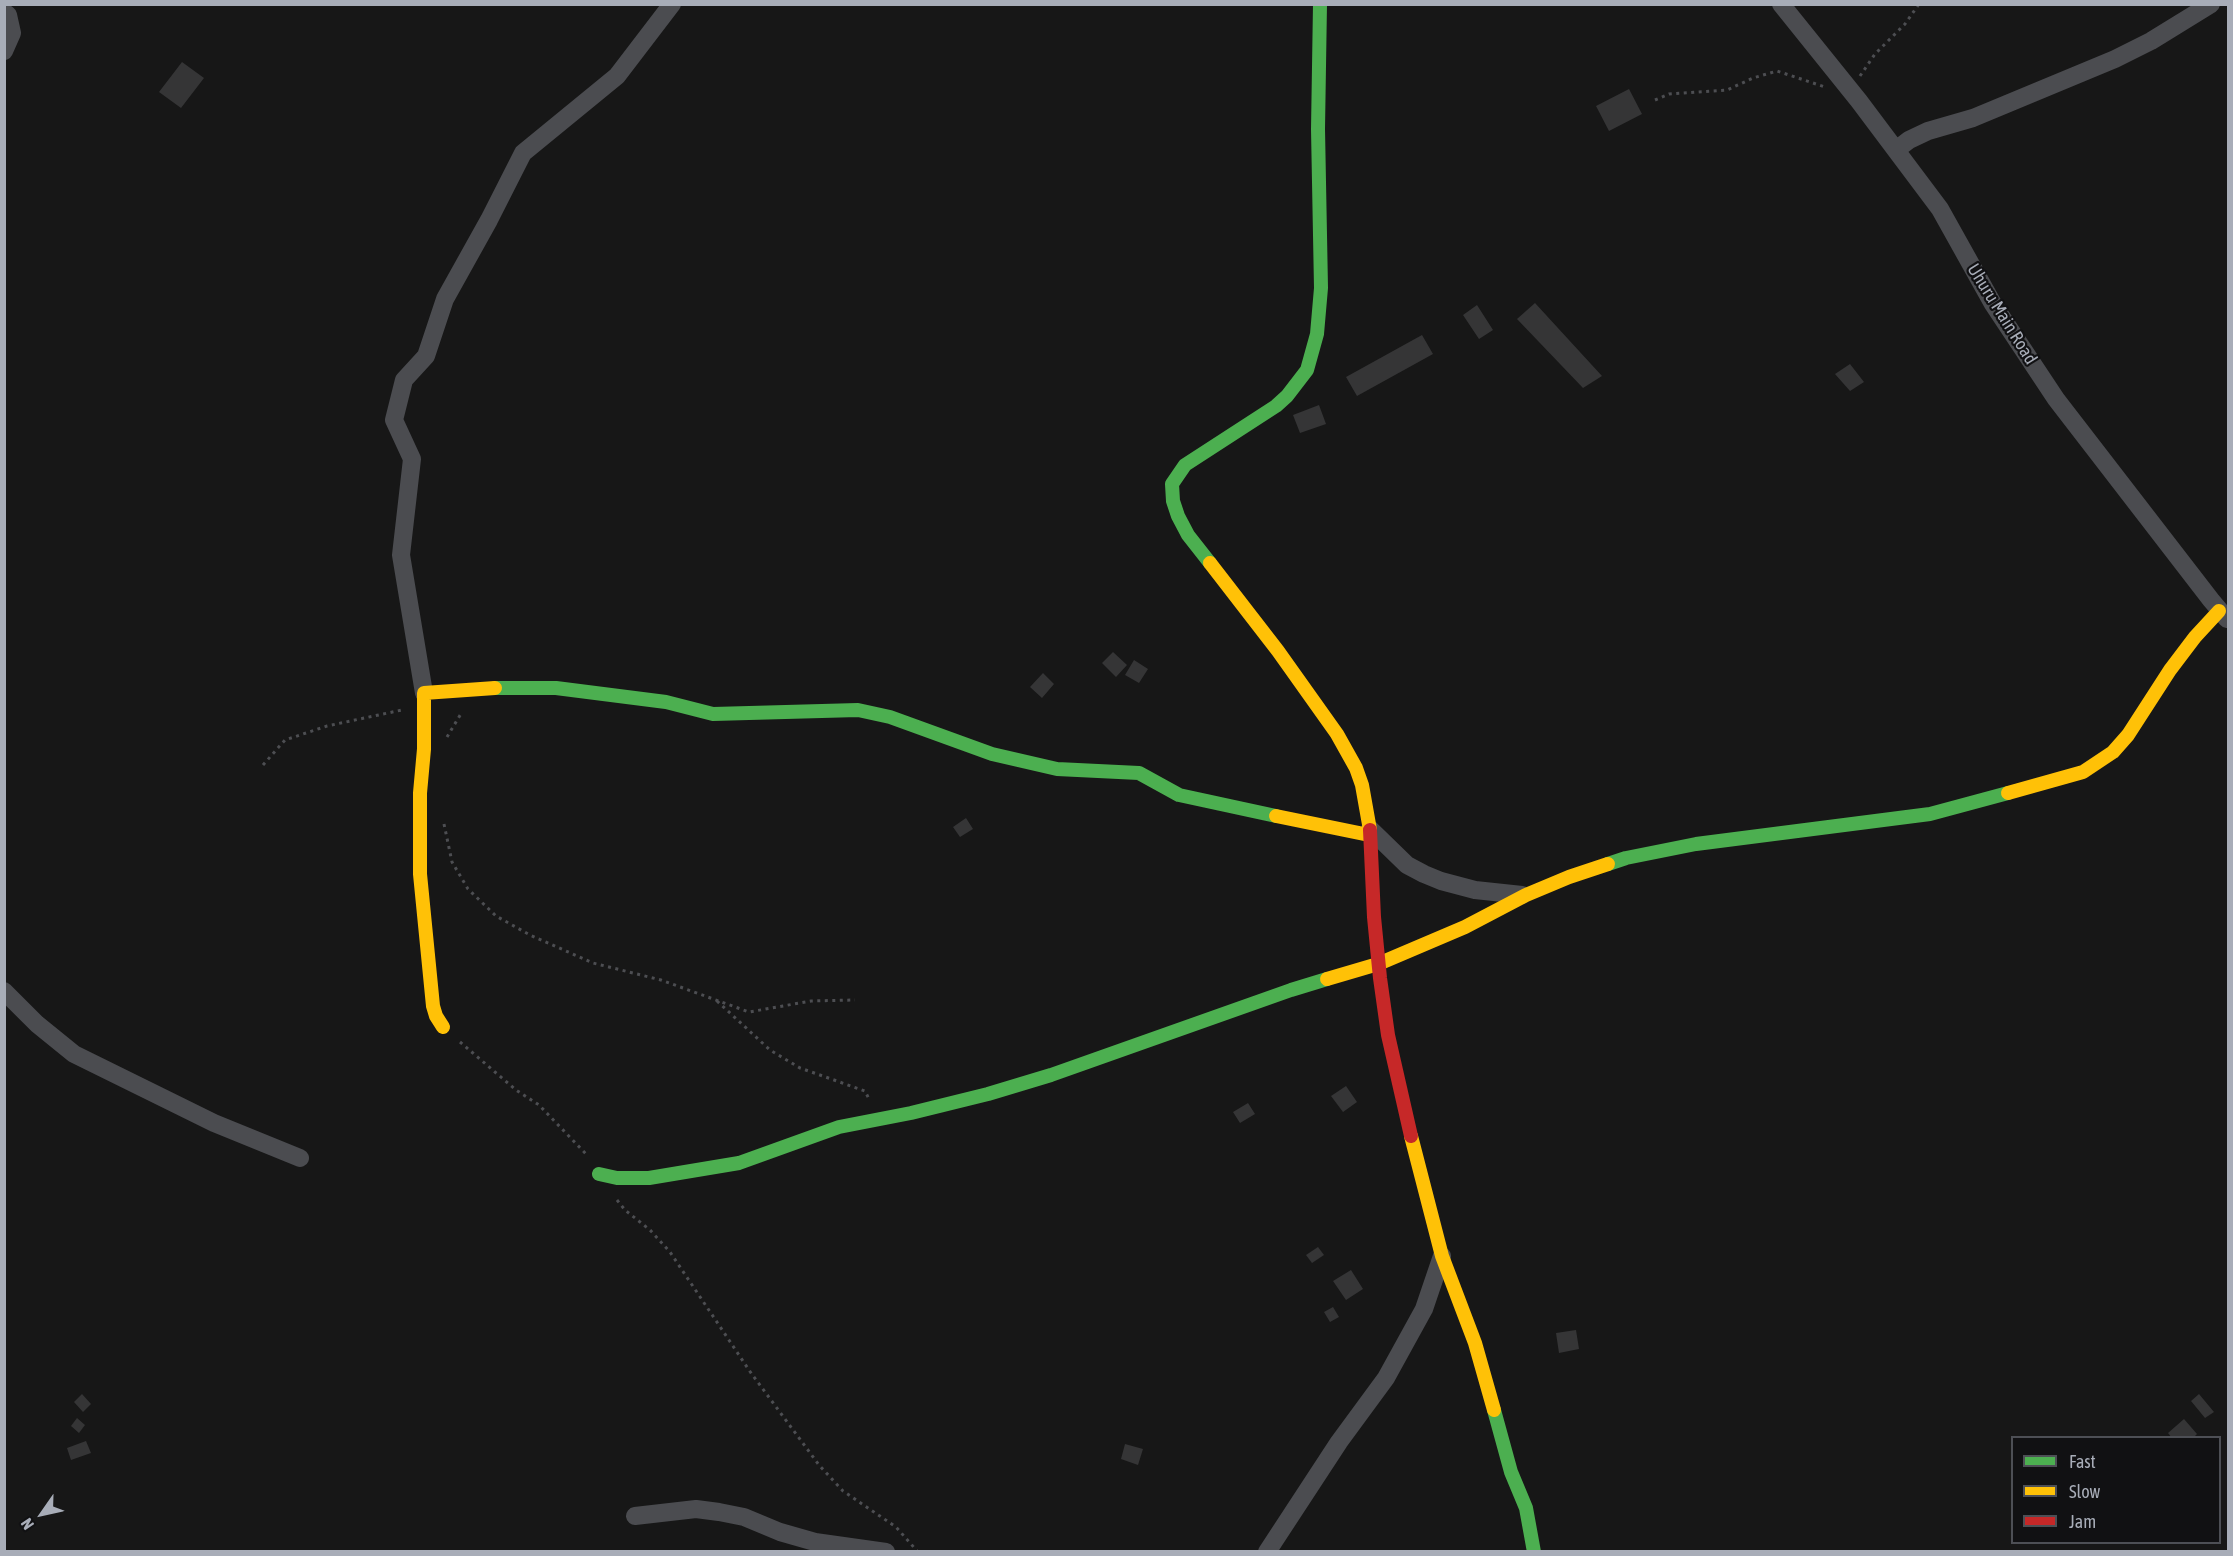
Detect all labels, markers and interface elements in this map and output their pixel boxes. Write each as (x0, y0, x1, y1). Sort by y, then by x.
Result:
street label: Uhuru Main Road (1962, 260, 2042, 368)
legend (2011, 1436, 2221, 1544)
text: Fast (2069, 1451, 2096, 1472)
text: Slow (2069, 1481, 2100, 1502)
north arrow (12, 1484, 72, 1544)
text: Jam (2069, 1511, 2096, 1532)
text: N (17, 1515, 37, 1533)

